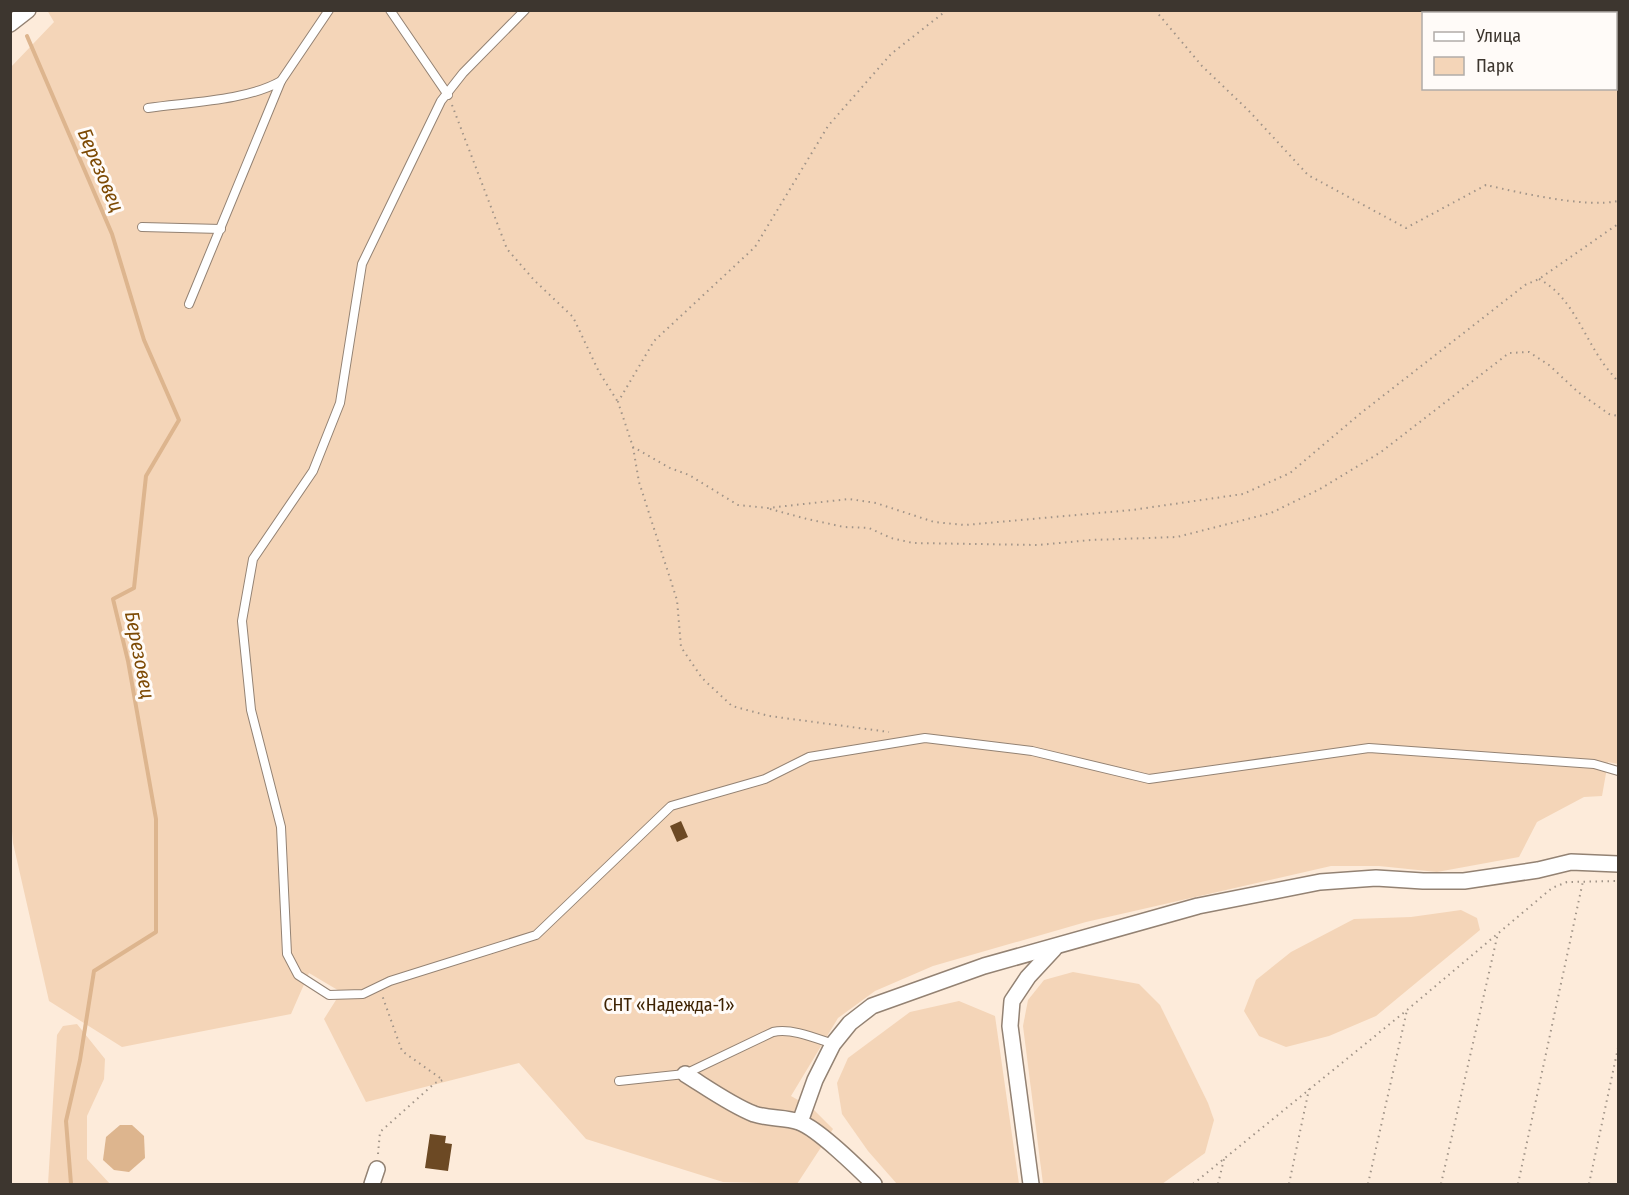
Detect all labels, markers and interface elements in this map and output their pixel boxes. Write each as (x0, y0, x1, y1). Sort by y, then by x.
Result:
legend (1422, 12, 1617, 90)
text: Улица (1475, 25, 1521, 47)
text: Парк (1476, 55, 1514, 77)
water label: Березовец (73, 125, 129, 215)
water label: Березовец (120, 609, 160, 701)
park label: СНТ «Надежда-1» (603, 994, 735, 1016)

